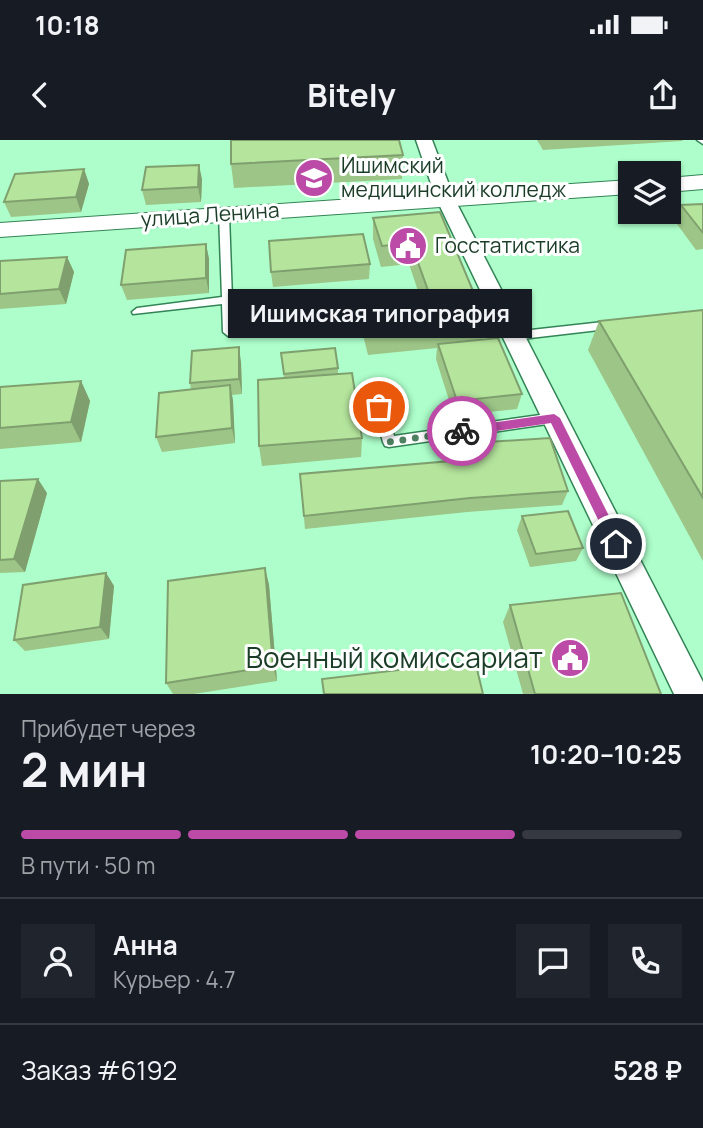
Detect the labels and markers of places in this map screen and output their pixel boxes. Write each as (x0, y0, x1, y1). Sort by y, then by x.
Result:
place label: Ишимский медицинский колледж (341, 151, 566, 203)
school or university icon: Ишимский медицинский колледж (293, 157, 335, 199)
public building icon: Госстатистика (387, 225, 429, 267)
place label: Госстатистика (435, 231, 580, 259)
callout: Ишимская типография (227, 288, 531, 337)
pin (349, 377, 409, 437)
pin (586, 514, 646, 574)
public building icon: Военный комиссариат (549, 637, 591, 679)
place label: Военный комиссариат (246, 638, 543, 676)

